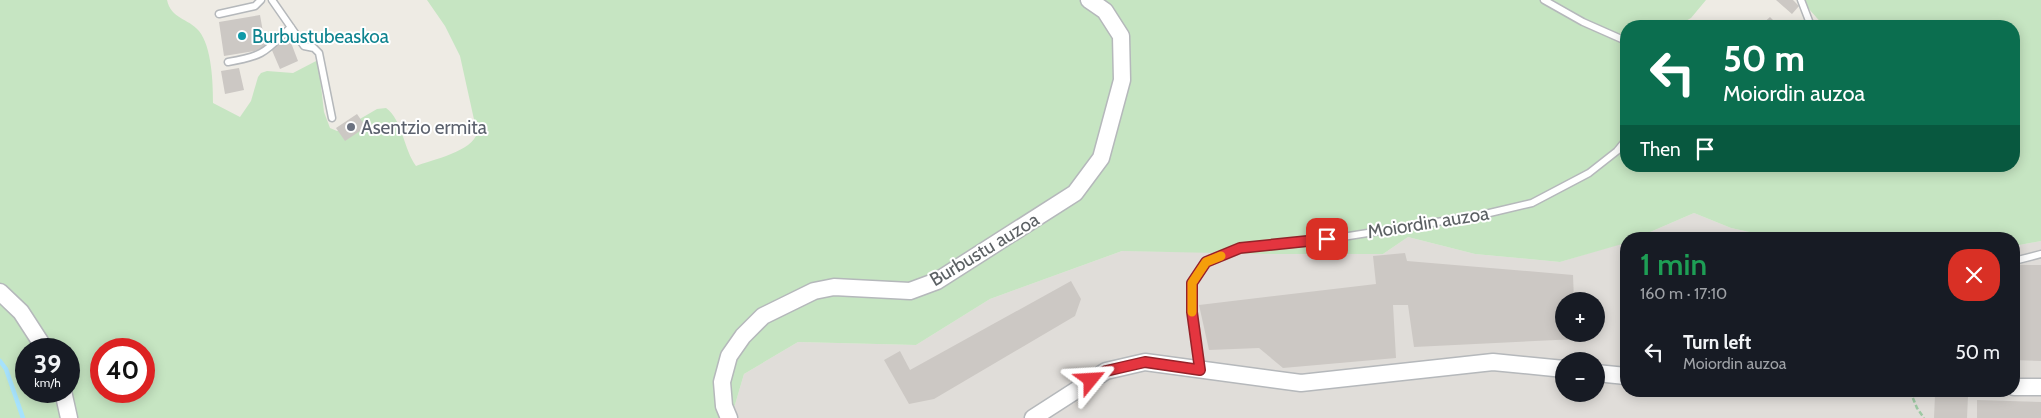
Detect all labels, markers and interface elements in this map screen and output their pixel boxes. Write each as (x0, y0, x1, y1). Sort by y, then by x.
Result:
place label: Burbustubeaskoa (252, 25, 389, 48)
marker: Burbustubeaskoa (236, 30, 248, 42)
text: 50 m (1723, 37, 1805, 80)
icon: left (1640, 40, 1705, 105)
text: Moiordin auzoa (1723, 80, 1865, 107)
place label: Asentzio ermita (361, 116, 487, 139)
marker: Asentzio ermita (345, 121, 357, 133)
icon: arrive (1691, 135, 1719, 163)
text: Then (1640, 138, 1681, 161)
street label: Moiordin auzoa (1366, 202, 1490, 243)
street label: Burbustu auzoa (925, 208, 1043, 291)
pin (1306, 218, 1348, 260)
icon: arrive (1313, 225, 1341, 253)
text: 1 min (1640, 246, 1707, 283)
button: close (1948, 249, 2000, 301)
text: 160 m · 17:10 (1640, 284, 1727, 303)
map controls (1555, 292, 1605, 402)
button: + (1555, 292, 1605, 342)
text: Turn left (1683, 331, 1751, 354)
speed limit sign: 40 (90, 338, 155, 403)
icon: left (1640, 338, 1668, 366)
text: 50 m (1956, 341, 2000, 364)
text: 39 (34, 349, 61, 379)
button: − (1555, 352, 1605, 402)
position arrow (1064, 353, 1116, 405)
text: Moiordin auzoa (1683, 354, 1786, 373)
text: km/h (34, 375, 61, 390)

